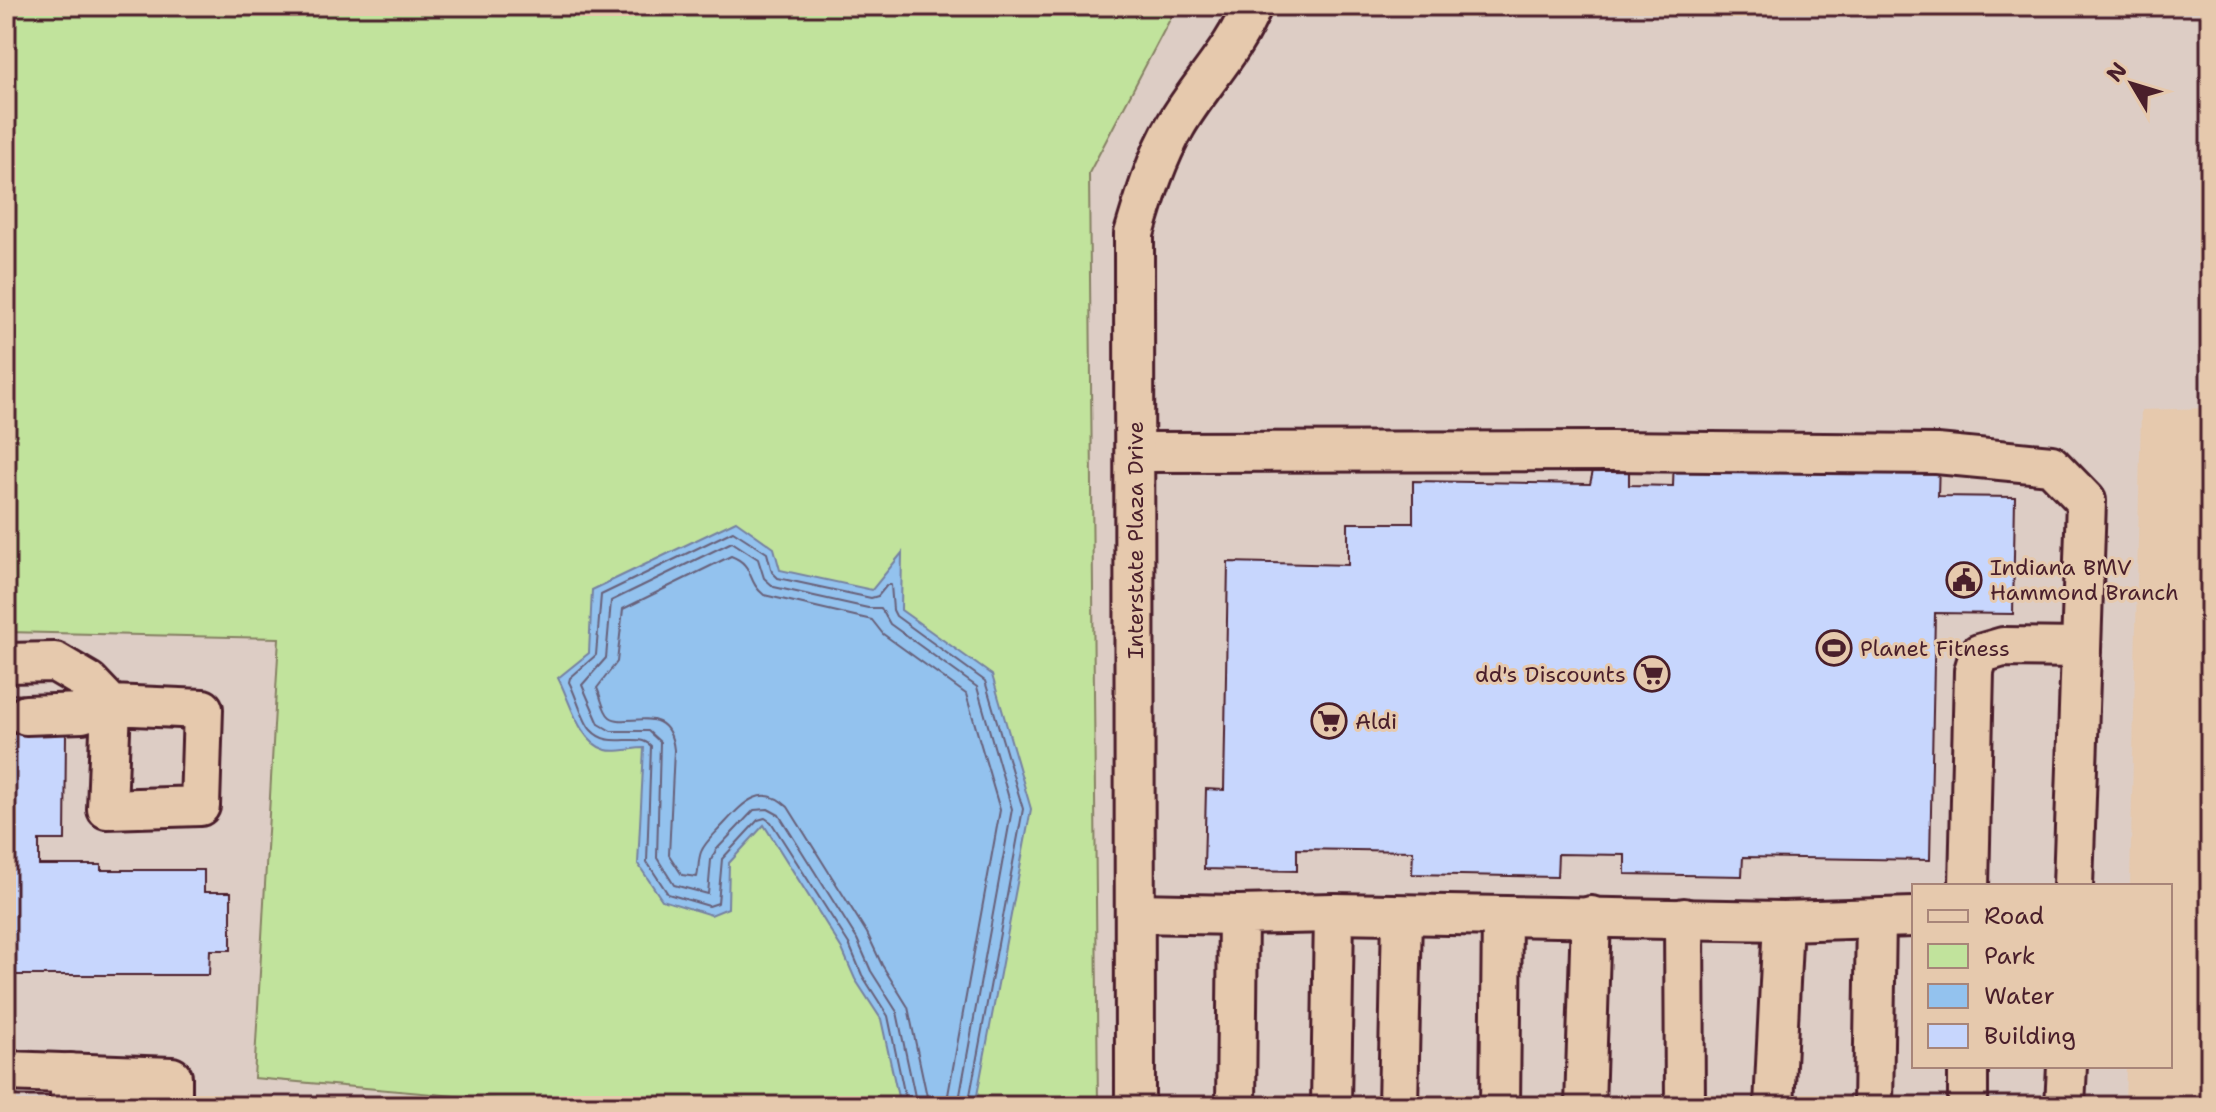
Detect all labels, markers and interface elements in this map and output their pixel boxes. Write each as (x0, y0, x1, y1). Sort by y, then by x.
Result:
north arrow (2092, 44, 2172, 124)
text: N (2100, 56, 2133, 88)
street label: Interstate Plaza Drive (1121, 421, 1150, 659)
place label: Indiana BMV Hammond Branch (1990, 553, 2179, 607)
public building icon: Indiana BMV Hammond Branch (1945, 561, 1983, 599)
sports icon: Planet Fitness (1815, 629, 1853, 667)
place label: Planet Fitness (1860, 634, 2010, 663)
supermarket icon: dd's Discounts (1633, 655, 1671, 693)
place label: dd's Discounts (1475, 660, 1626, 689)
supermarket icon: Aldi (1310, 702, 1348, 740)
place label: Aldi (1355, 707, 1397, 736)
legend (1912, 884, 2172, 1068)
text: Road (1984, 900, 2044, 932)
text: Park (1984, 940, 2036, 972)
text: Water (1984, 980, 2055, 1012)
text: Building (1984, 1020, 2076, 1052)

